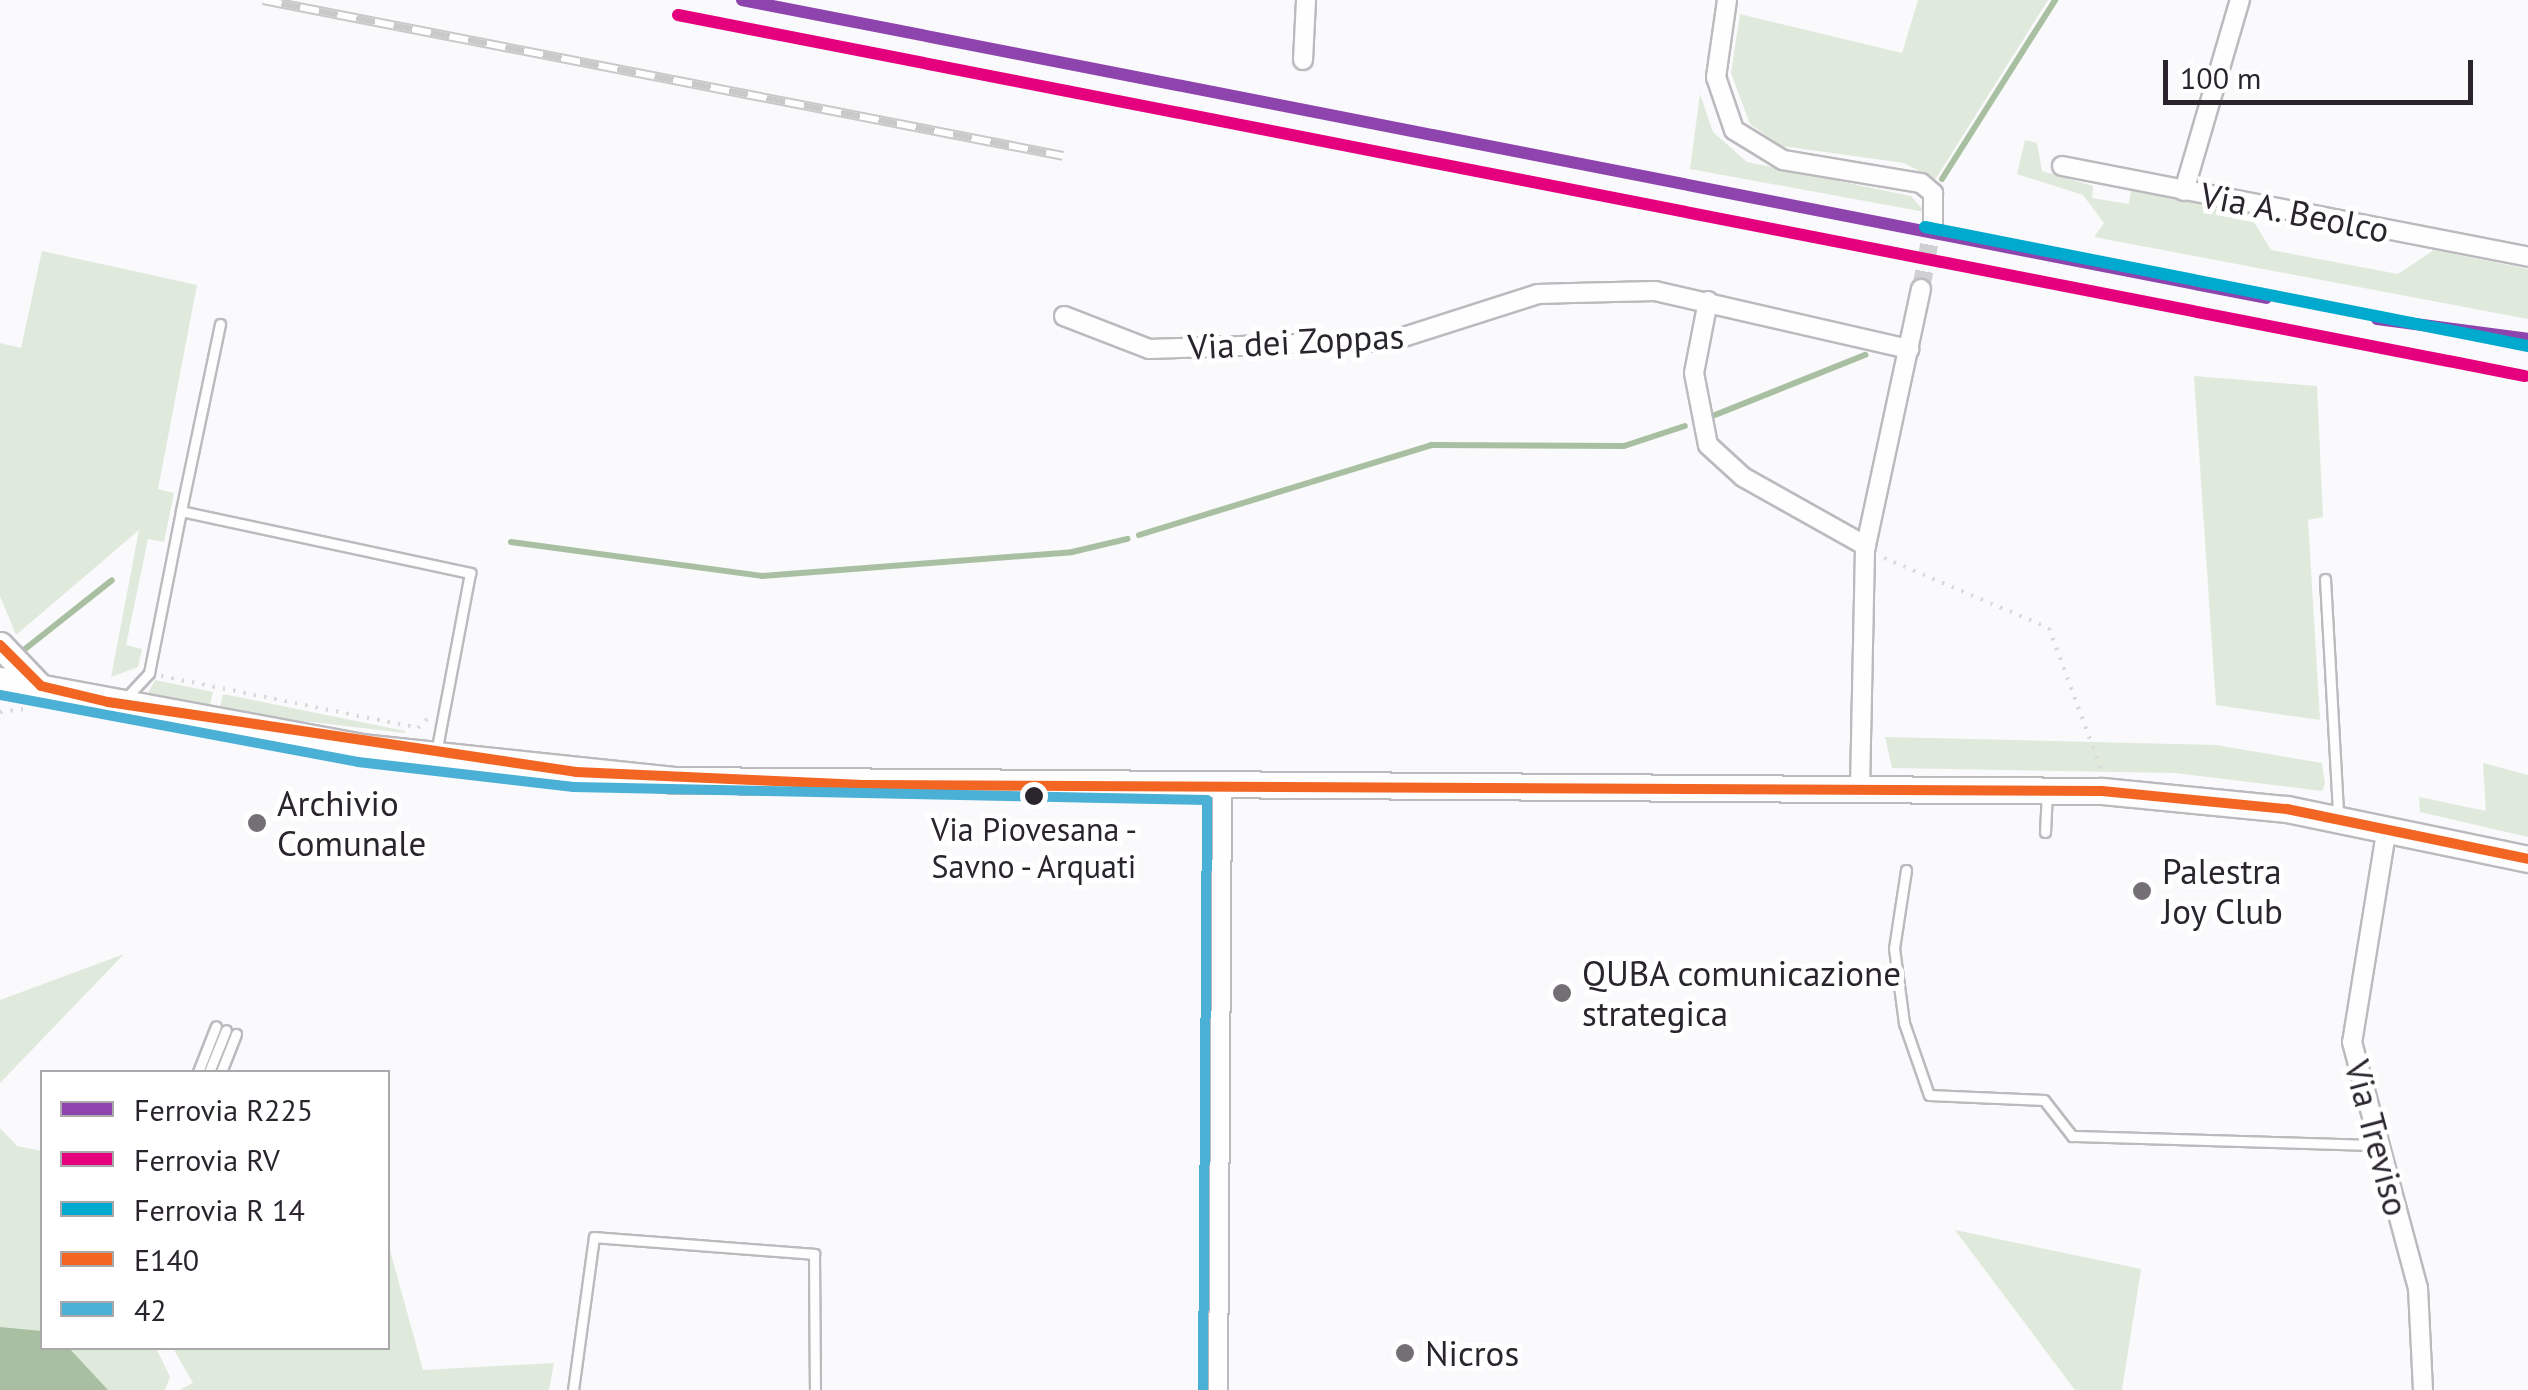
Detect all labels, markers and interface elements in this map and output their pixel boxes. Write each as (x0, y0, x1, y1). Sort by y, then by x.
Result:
scale bar (2168, 40, 2478, 102)
text: 100 m (2180, 58, 2261, 97)
street label: Via A. Beolco (2195, 173, 2395, 251)
street label: Via dei Zoppas (1186, 314, 1406, 368)
place label: Archivio Comunale (277, 782, 426, 864)
marker: Via Piovesana - Savno - Arquati (1024, 786, 1044, 806)
place label: Via Piovesana - Savno - Arquati (929, 811, 1139, 886)
marker: Archivio Comunale (246, 812, 268, 834)
place label: Palestra Joy Club (2162, 850, 2284, 932)
marker: Palestra Joy Club (2131, 880, 2153, 902)
place label: QUBA comunicazione strategica (1582, 952, 1902, 1034)
marker: QUBA comunicazione strategica (1551, 982, 1573, 1004)
street label: Via Treviso (2336, 1055, 2418, 1221)
legend (40, 1070, 390, 1350)
text: Ferrovia R225 (134, 1090, 313, 1129)
text: Ferrovia RV (134, 1140, 280, 1179)
text: Ferrovia R 14 (134, 1190, 305, 1229)
text: E140 (134, 1240, 199, 1279)
text: 42 (134, 1290, 167, 1329)
place label: Nicros (1425, 1332, 1519, 1374)
marker: Nicros (1394, 1342, 1416, 1364)

